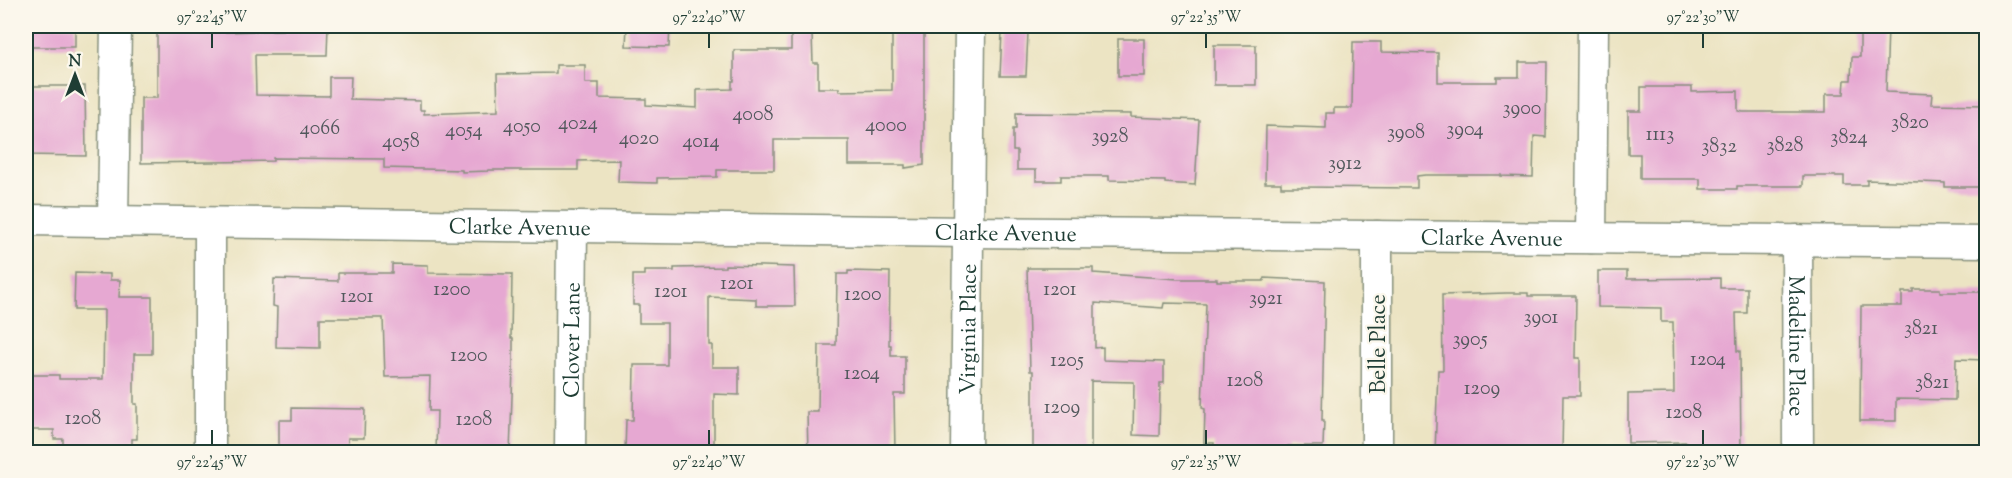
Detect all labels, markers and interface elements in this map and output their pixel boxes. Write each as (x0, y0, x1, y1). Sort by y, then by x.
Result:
text: 97°22'45"W (177, 8, 248, 29)
text: 97°22'40"W (673, 8, 746, 29)
text: 97°22'35"W (1171, 8, 1242, 29)
text: 97°22'30"W (1667, 8, 1740, 29)
north arrow (45, 45, 105, 105)
text: N (69, 51, 82, 74)
house number: 3900 (1503, 95, 1541, 124)
house number: 4008 (732, 101, 774, 130)
house number: 3820 (1891, 109, 1929, 138)
house number: 4024 (558, 110, 598, 139)
house number: 4000 (865, 112, 907, 141)
house number: 4050 (503, 113, 541, 142)
house number: 4066 (300, 115, 340, 144)
house number: 3904 (1446, 116, 1484, 145)
house number: 4054 (445, 117, 483, 146)
house number: 3908 (1387, 119, 1425, 148)
house number: 1113 (1646, 121, 1674, 150)
house number: 3928 (1092, 123, 1128, 152)
house number: 3824 (1830, 124, 1868, 153)
house number: 4020 (619, 125, 659, 154)
house number: 4058 (382, 128, 420, 157)
house number: 4014 (682, 128, 720, 157)
house number: 3828 (1766, 132, 1804, 161)
house number: 3832 (1701, 133, 1737, 162)
house number: 3912 (1328, 150, 1362, 179)
street label: Clarke Avenue (449, 212, 591, 246)
street label: Clarke Avenue (935, 219, 1077, 252)
street label: Clarke Avenue (1421, 223, 1563, 257)
street label: Virginia Place (954, 264, 987, 394)
house number: 1201 (720, 270, 754, 299)
street label: Madeline Place (1778, 275, 1811, 417)
house number: 1200 (433, 276, 471, 305)
house number: 1201 (1043, 276, 1077, 305)
house number: 1201 (654, 278, 688, 307)
house number: 1200 (844, 281, 882, 310)
street label: Clover Lane (557, 282, 591, 398)
house number: 1201 (340, 283, 374, 312)
house number: 3921 (1249, 285, 1283, 314)
street label: Belle Place (1364, 294, 1396, 394)
house number: 3901 (1524, 304, 1559, 333)
house number: 3821 (1904, 315, 1938, 344)
house number: 3905 (1452, 326, 1488, 355)
house number: 1200 (450, 342, 488, 371)
house number: 1204 (1690, 346, 1726, 375)
house number: 1205 (1050, 347, 1084, 376)
house number: 1204 (844, 360, 880, 389)
house number: 1208 (1227, 367, 1263, 396)
house number: 3821 (1915, 369, 1949, 398)
house number: 1209 (1464, 375, 1500, 404)
house number: 1209 (1044, 394, 1080, 423)
house number: 1208 (1666, 399, 1702, 428)
house number: 1208 (65, 405, 101, 434)
house number: 1208 (456, 406, 492, 435)
text: 97°22'45"W (177, 453, 248, 474)
text: 97°22'40"W (673, 453, 746, 474)
text: 97°22'35"W (1171, 453, 1242, 474)
text: 97°22'30"W (1667, 453, 1740, 474)

